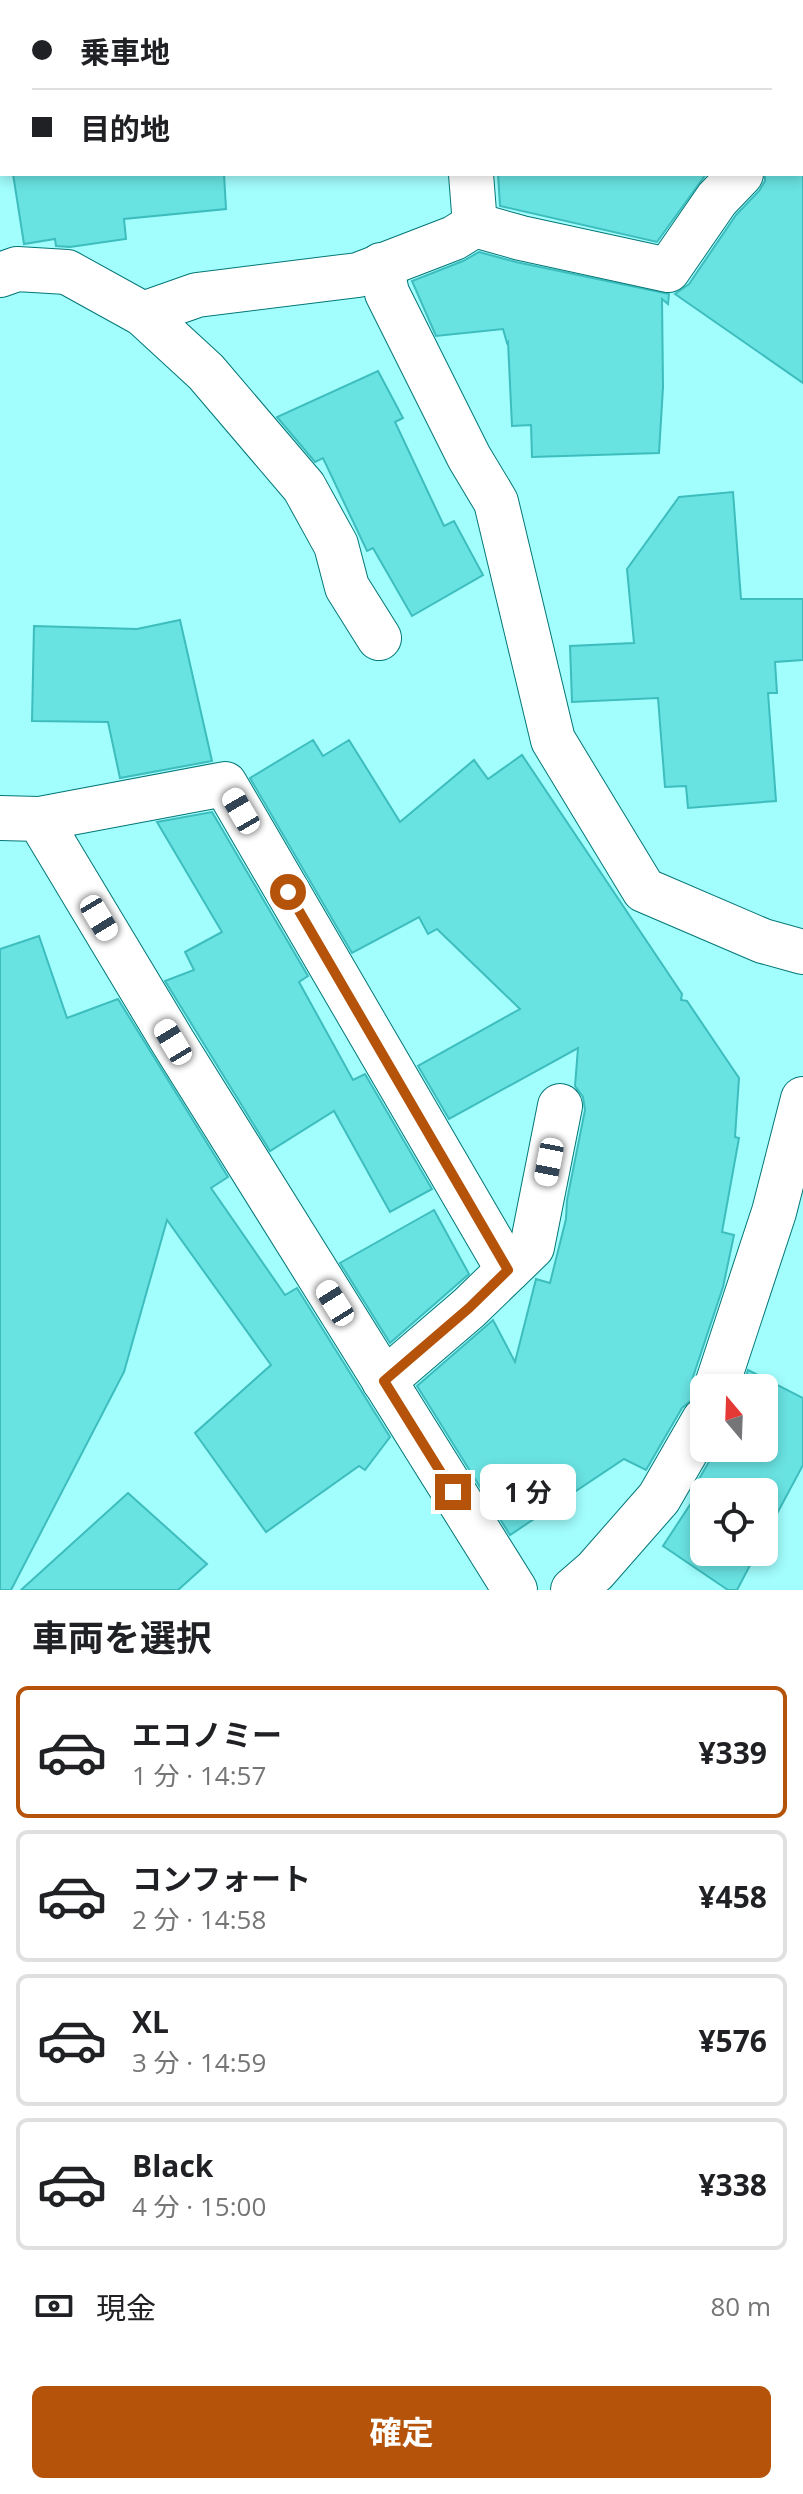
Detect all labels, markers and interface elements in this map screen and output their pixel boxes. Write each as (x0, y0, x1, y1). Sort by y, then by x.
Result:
text: 乗車地 (80, 31, 170, 72)
text: 目的地 (80, 108, 170, 149)
car (219, 784, 263, 838)
route start (270, 874, 306, 910)
car (76, 891, 122, 945)
car (150, 1015, 196, 1069)
car (533, 1136, 565, 1188)
car (312, 1276, 358, 1330)
north arrow (690, 1374, 778, 1462)
map controls (690, 1374, 778, 1566)
callout: 1 分 (481, 1464, 577, 1520)
route end (435, 1474, 471, 1510)
text: 1 分 (504, 1474, 552, 1510)
button: locate (690, 1478, 778, 1566)
text: 車両を選択 (32, 1613, 212, 1662)
text: エコノミー (132, 1714, 282, 1755)
icon: car (36, 1716, 108, 1788)
text: ¥339 (698, 1732, 767, 1773)
text: 1 分 · 14:57 (132, 1757, 266, 1793)
text: コンフォート (132, 1858, 311, 1899)
icon: car (36, 1860, 108, 1932)
text: ¥458 (698, 1876, 767, 1917)
text: 2 分 · 14:58 (132, 1901, 266, 1937)
text: XL (132, 2001, 169, 2042)
icon: car (36, 2004, 108, 2076)
text: ¥576 (698, 2020, 767, 2061)
text: 3 分 · 14:59 (132, 2044, 266, 2080)
text: Black (132, 2145, 213, 2186)
icon: car (36, 2148, 108, 2220)
text: ¥338 (698, 2164, 767, 2205)
text: 4 分 · 15:00 (132, 2188, 266, 2224)
icon: cash (32, 2284, 76, 2328)
text: 現金 (96, 2287, 156, 2328)
text: 80 m (710, 2288, 771, 2324)
button: 確定 (32, 2386, 771, 2478)

